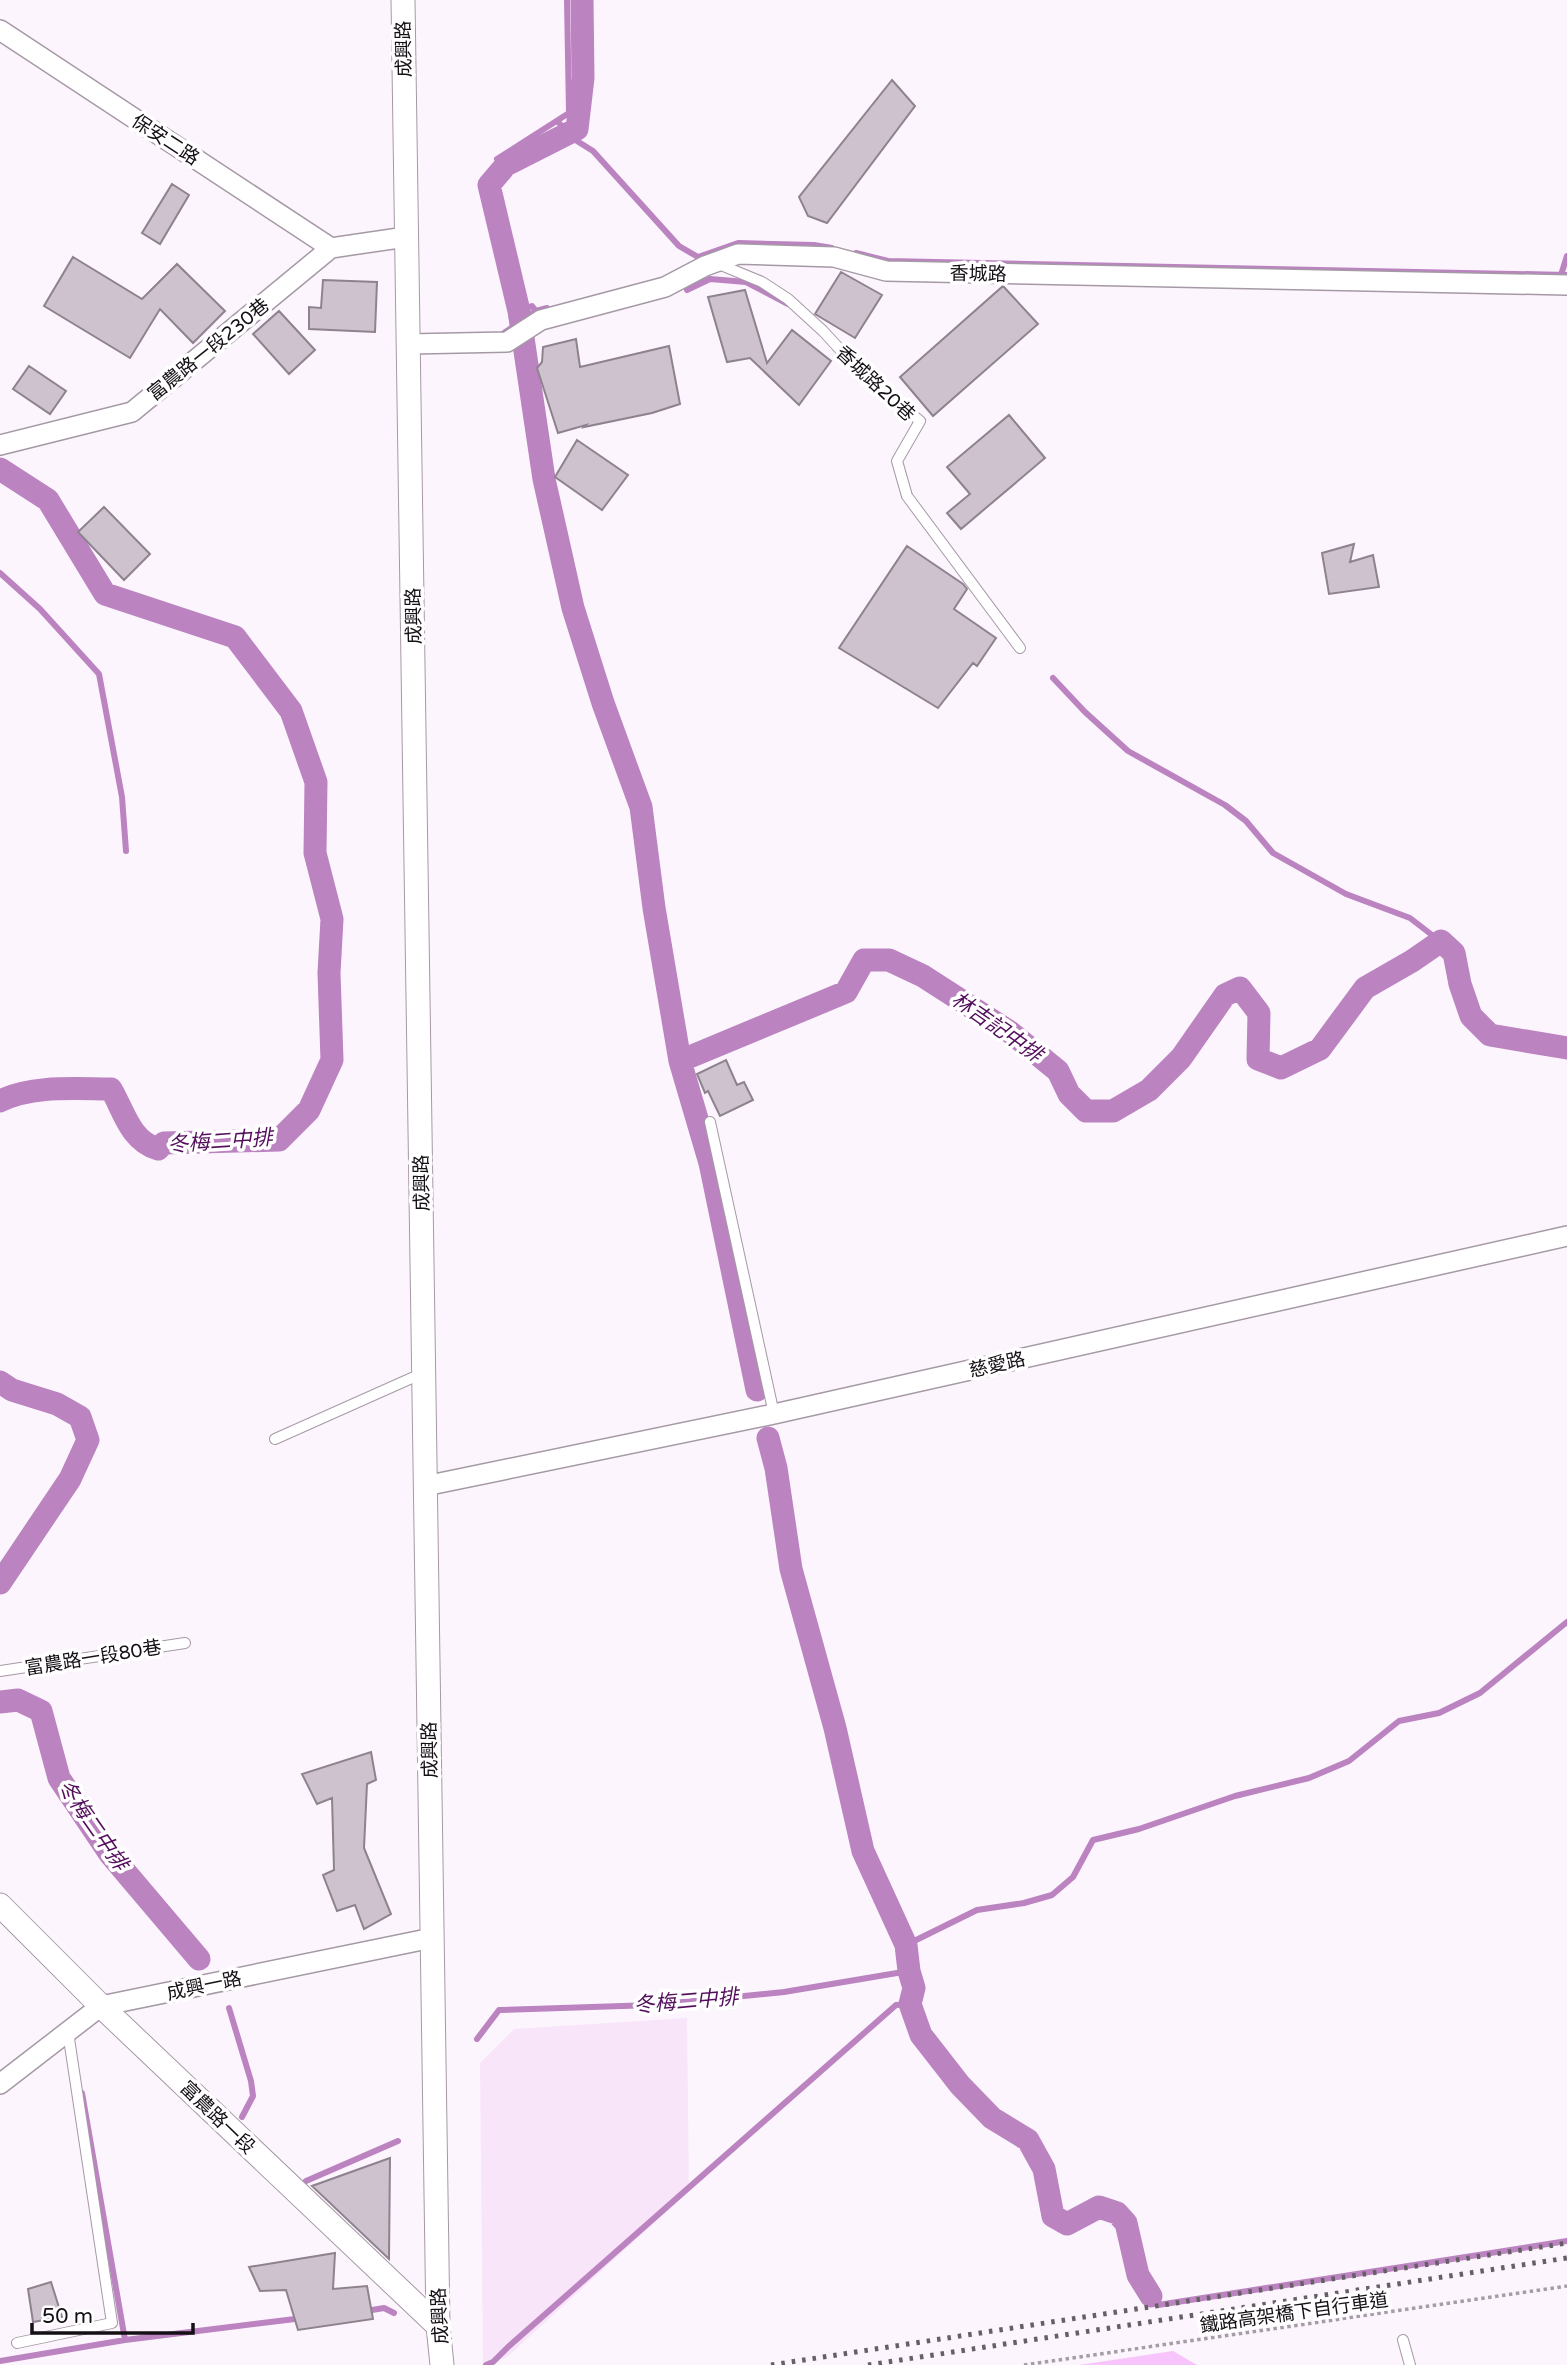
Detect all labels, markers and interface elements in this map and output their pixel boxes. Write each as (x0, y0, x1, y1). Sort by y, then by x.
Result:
street label: 成興路 (393, 20, 415, 78)
street label: 保安二路 (128, 110, 203, 170)
street label: 香城路 (949, 263, 1007, 285)
street label: 富農路一段230巷 (143, 294, 274, 405)
street label: 香城路20巷 (831, 342, 919, 426)
street label: 成興路 (403, 587, 425, 645)
water label: 林吉記中排 (947, 987, 1049, 1069)
water label: 冬梅二中排 (167, 1125, 276, 1158)
street label: 成興路 (411, 1154, 433, 1212)
street label: 慈愛路 (967, 1348, 1027, 1382)
street label: 富農路一段80巷 (23, 1636, 163, 1680)
street label: 成興路 (419, 1721, 441, 1779)
water label: 冬梅二中排 (52, 1775, 135, 1878)
street label: 成興一路 (165, 1967, 244, 2005)
water label: 冬梅二中排 (633, 1984, 742, 2019)
street label: 富農路一段 (175, 2077, 259, 2159)
street label: 成興路 (428, 2287, 452, 2345)
street label: 鐵路高架橋下自行車道 (1199, 2289, 1390, 2337)
scale bar (32, 2292, 192, 2336)
text: 50 m (42, 2304, 93, 2329)

